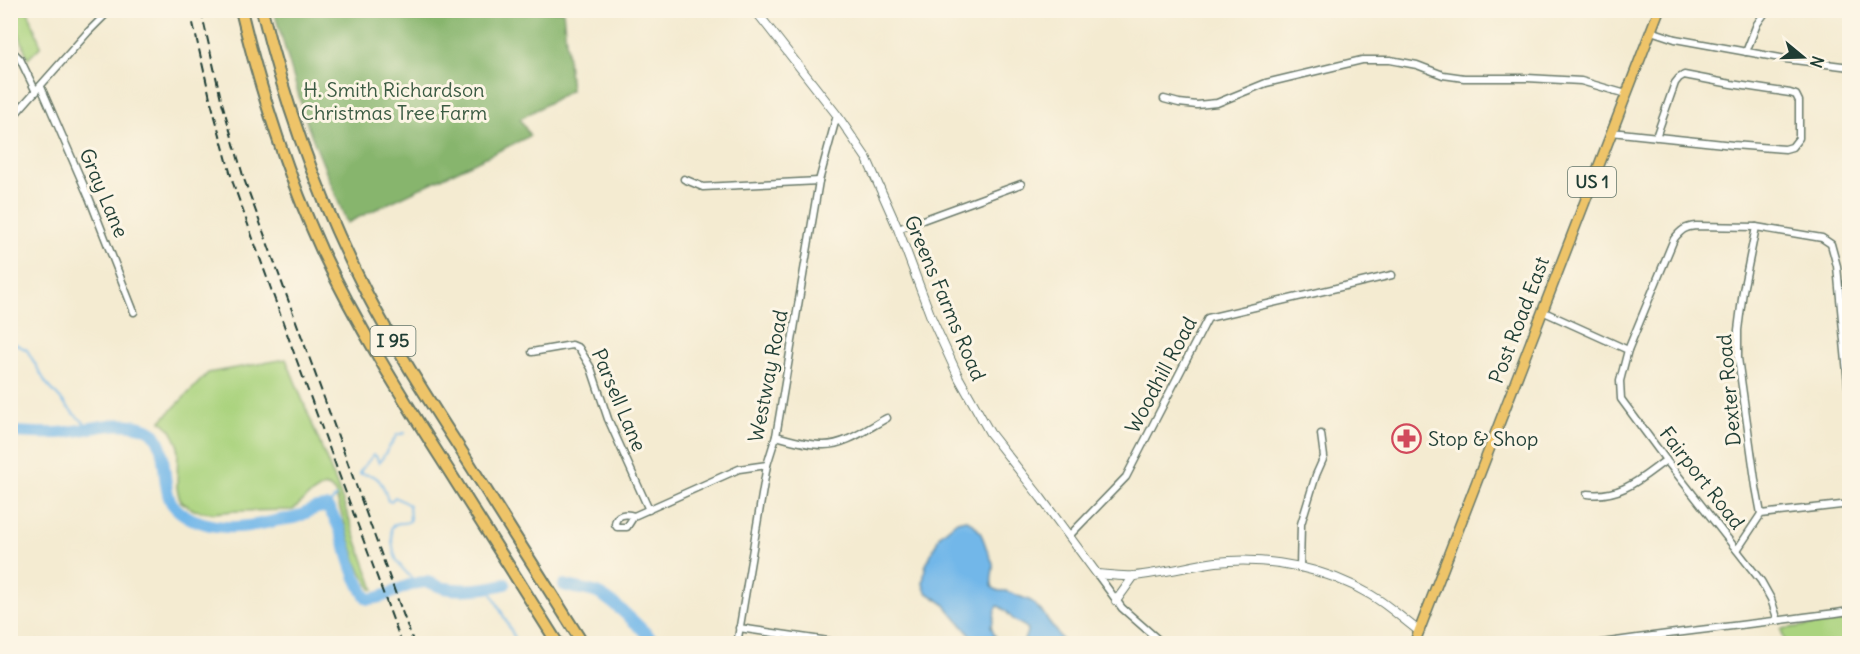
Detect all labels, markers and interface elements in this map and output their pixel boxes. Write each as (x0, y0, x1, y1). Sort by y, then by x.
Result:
north arrow (1773, 27, 1833, 87)
text: N (1806, 53, 1828, 70)
park label: H. Smith Richardson Christmas Tree Farm (301, 77, 487, 125)
street label: Gray Lane (75, 144, 134, 241)
road number: US 1 (1568, 167, 1616, 197)
street label: Greens Farms Road (899, 211, 992, 384)
street label: Post Road East (1483, 253, 1554, 387)
street label: Westway Road (742, 307, 793, 444)
street label: Woodhill Road (1119, 312, 1202, 437)
road number: I 95 (370, 326, 416, 356)
street label: Dexter Road (1711, 333, 1746, 447)
street label: Parsell Lane (587, 345, 652, 455)
street label: Fairport Road (1654, 421, 1750, 534)
pharmacy icon: Stop & Shop (1391, 423, 1423, 455)
place label: Stop & Shop (1428, 426, 1538, 451)

